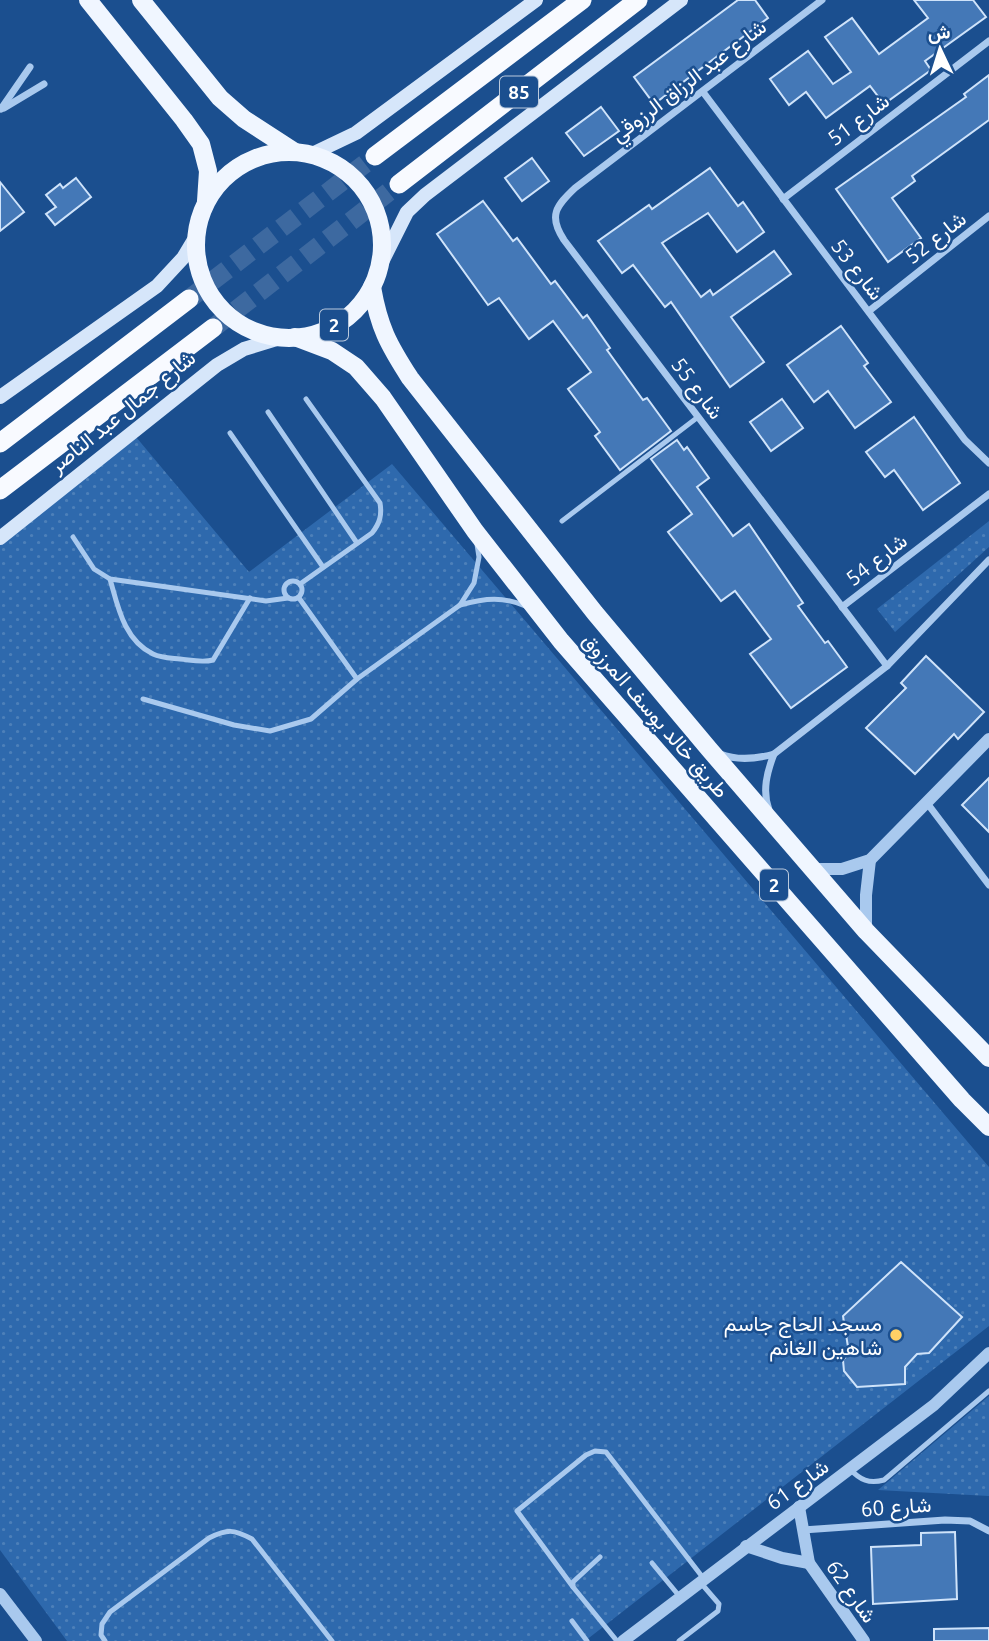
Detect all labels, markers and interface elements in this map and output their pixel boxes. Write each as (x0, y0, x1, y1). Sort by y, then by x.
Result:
street label: شارع عبد الرزاق الرزوقي (606, 14, 774, 151)
north arrow (905, 14, 975, 84)
text: ش (927, 20, 951, 45)
road number: 85 (500, 76, 538, 108)
street label: شارع 51 (823, 88, 895, 152)
street label: شارع 52 (900, 206, 972, 271)
street label: شارع 53 (824, 234, 889, 306)
road number: 2 (320, 310, 348, 340)
street label: شارع جمال عبد الناصر (44, 345, 201, 480)
street label: شارع 55 (665, 353, 729, 425)
street label: شارع 54 (841, 528, 913, 593)
street label: طريق خالد يوسف المرزوق (576, 628, 734, 804)
road number: 2 (760, 870, 788, 900)
place label: مسجد الحاج جاسم شاهين الغانم (724, 1311, 882, 1362)
marker: مسجد الحاج جاسم شاهين الغانم (888, 1327, 904, 1343)
street label: شارع 61 (761, 1453, 834, 1517)
street label: شارع 60 (860, 1492, 932, 1523)
street label: شارع 62 (819, 1555, 882, 1629)

